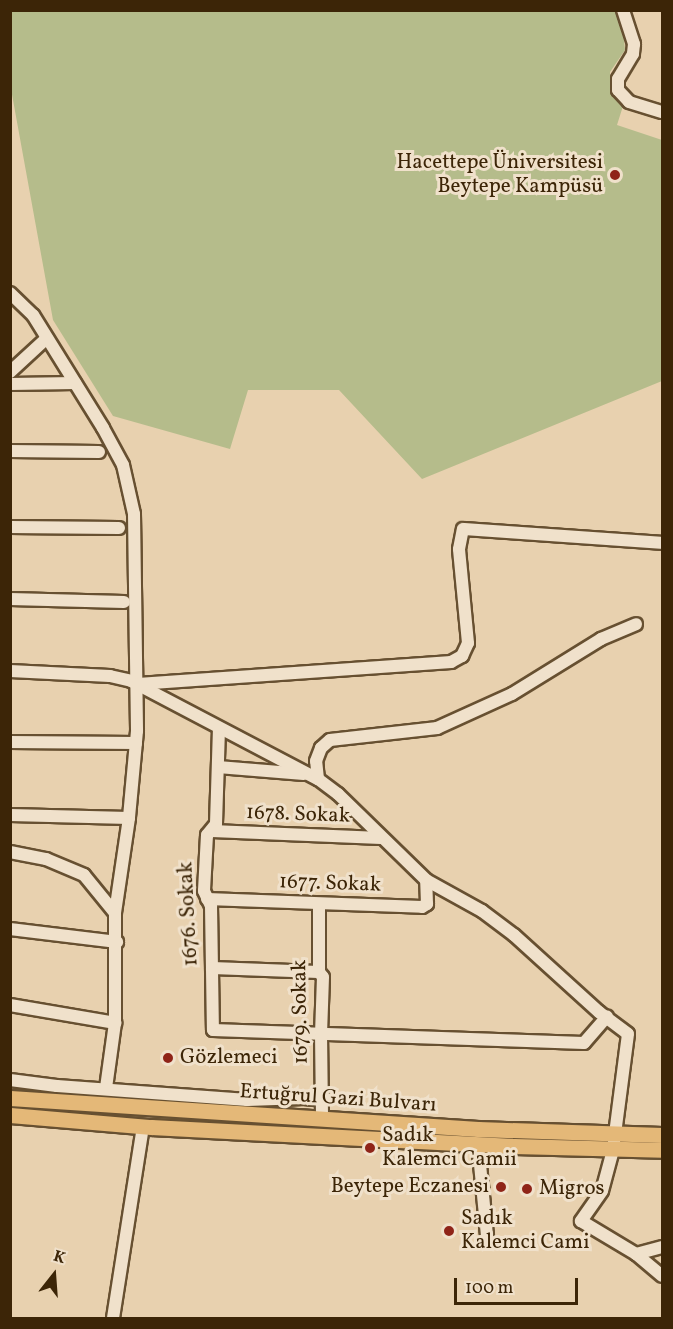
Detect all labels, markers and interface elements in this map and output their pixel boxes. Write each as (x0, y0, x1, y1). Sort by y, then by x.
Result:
place label: Hacettepe Üniversitesi Beytepe Kampüsü (397, 150, 603, 200)
marker: Hacettepe Üniversitesi Beytepe Kampüsü (608, 168, 622, 182)
street label: 1678. Sokak (246, 801, 350, 829)
street label: 1676. Sokak (174, 861, 204, 967)
street label: 1677. Sokak (279, 870, 381, 898)
street label: 1679. Sokak (287, 959, 315, 1065)
place label: Gözlemeci (180, 1045, 278, 1071)
marker: Gözlemeci (161, 1051, 175, 1065)
street label: Ertuğrul Gazi Bulvarı (239, 1080, 437, 1118)
place label: Sadık Kalemci Camii (382, 1123, 517, 1173)
marker: Sadık Kalemci Camii (363, 1141, 377, 1155)
place label: Beytepe Eczanesi (331, 1174, 489, 1200)
place label: Migros (539, 1176, 605, 1202)
marker: Beytepe Eczanesi (494, 1180, 508, 1194)
marker: Migros (520, 1182, 534, 1196)
place label: Sadık Kalemci Cami (461, 1206, 589, 1256)
marker: Sadık Kalemci Cami (442, 1224, 456, 1238)
north arrow (24, 1245, 84, 1305)
text: K (51, 1246, 68, 1270)
scale bar (457, 1266, 582, 1304)
text: 100 m (465, 1276, 514, 1301)

